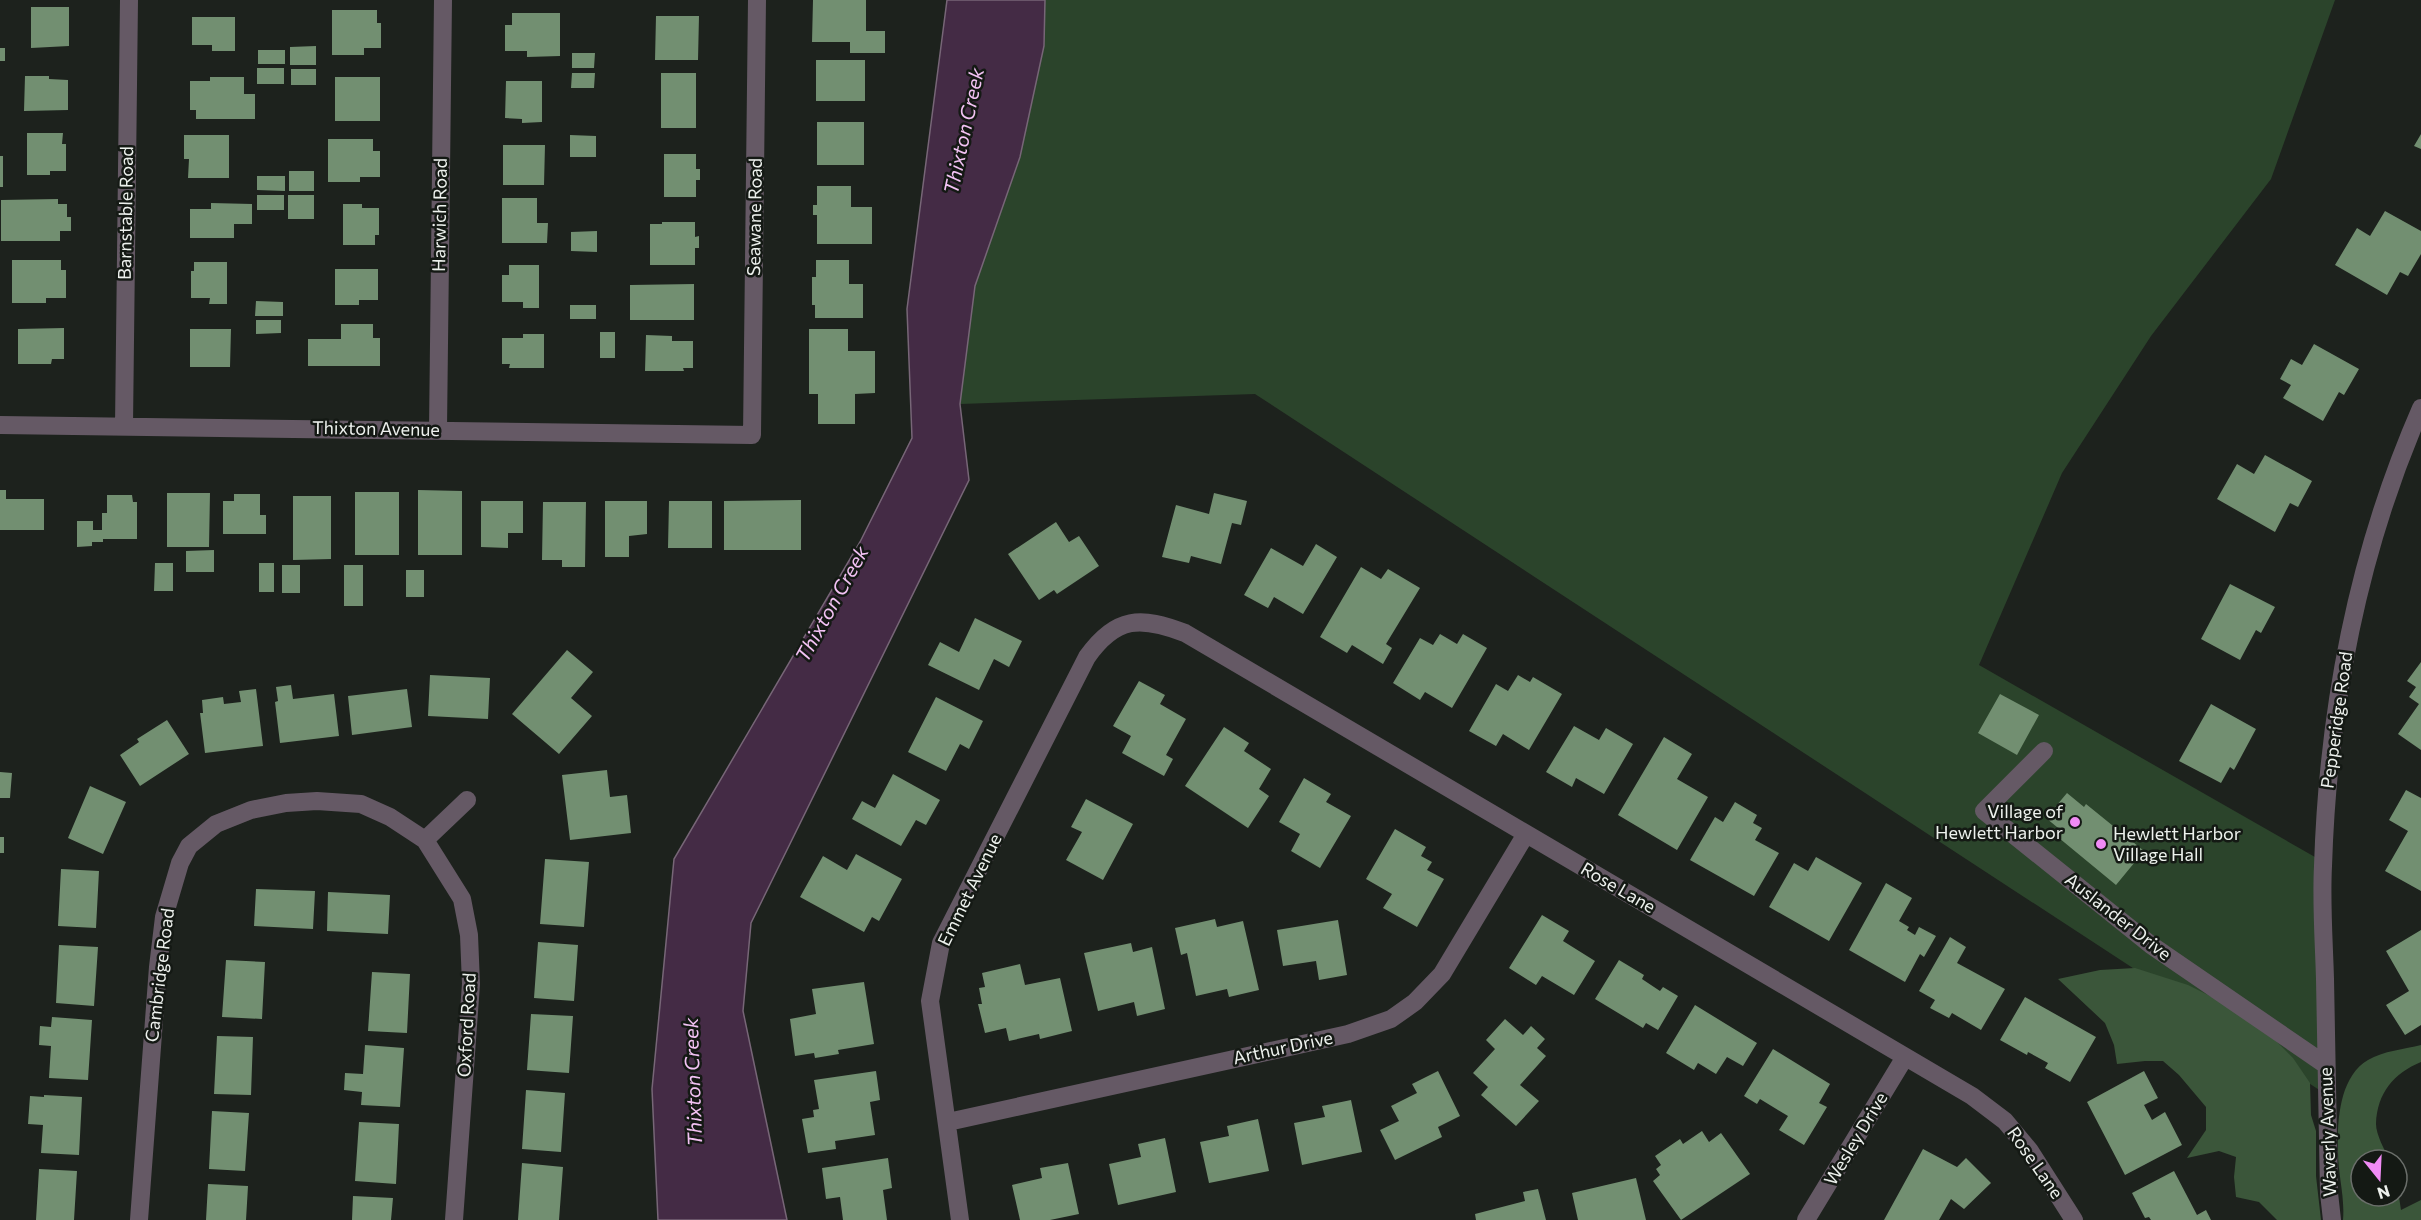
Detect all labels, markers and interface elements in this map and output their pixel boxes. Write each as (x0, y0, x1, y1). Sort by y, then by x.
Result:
water label: Thixton Creek (938, 64, 988, 196)
street label: Barnstable Road (113, 146, 137, 280)
street label: Harwich Road (427, 158, 451, 272)
street label: Seawane Road (742, 158, 766, 276)
street label: Thixton Avenue (312, 416, 440, 440)
water label: Thixton Creek (789, 540, 873, 666)
street label: Pepperidge Road (2316, 650, 2357, 790)
place label: Village of Hewlett Harbor (1935, 800, 2064, 843)
marker: Village of Hewlett Harbor (2068, 815, 2082, 829)
place label: Hewlett Harbor Village Hall (2113, 822, 2241, 865)
street label: Emmet Avenue (932, 830, 1006, 949)
marker: Hewlett Harbor Village Hall (2094, 837, 2108, 851)
street label: Rose Lane (1577, 857, 1660, 917)
street label: Auslander Drive (2061, 868, 2176, 965)
street label: Cambridge Road (140, 907, 178, 1043)
street label: Oxford Road (452, 972, 480, 1078)
water label: Thixton Creek (678, 1016, 706, 1147)
street label: Arthur Drive (1231, 1026, 1335, 1068)
street label: Waverly Avenue (2314, 1067, 2340, 1197)
street label: Wesley Drive (1819, 1088, 1892, 1189)
street label: Rose Lane (2003, 1122, 2069, 1203)
north arrow (2349, 1148, 2409, 1208)
text: N (2375, 1182, 2392, 1204)

